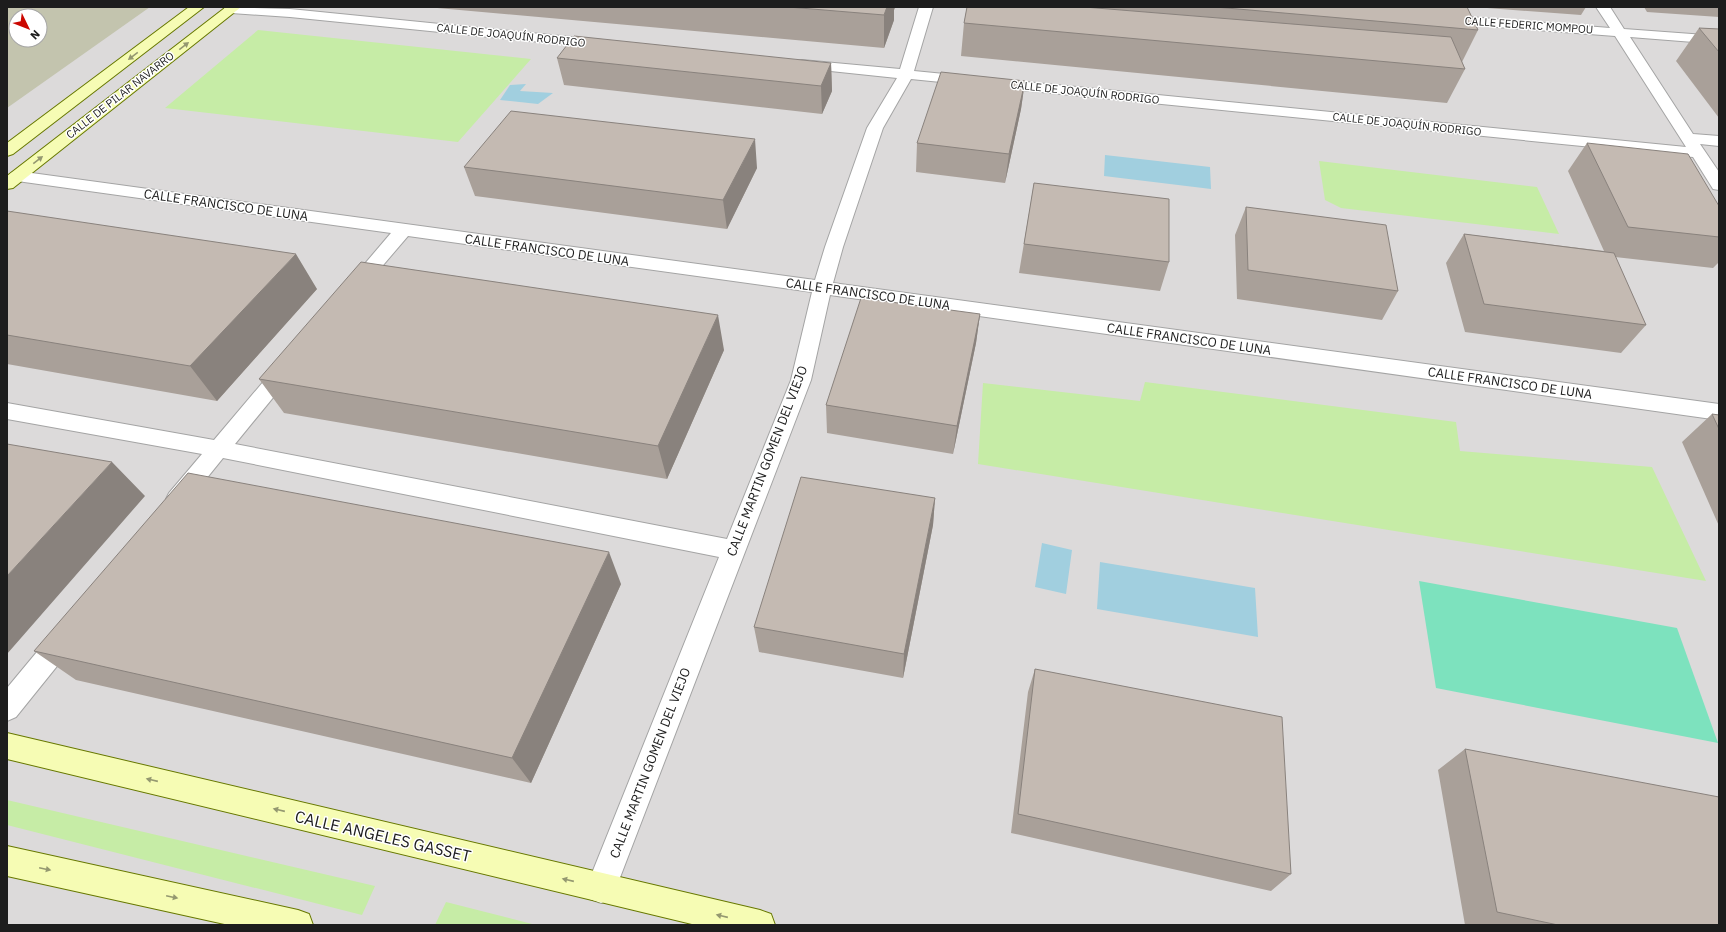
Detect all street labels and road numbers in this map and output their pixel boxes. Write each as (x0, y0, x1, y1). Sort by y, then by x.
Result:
street label: CALLE FEDERIC MOMPOU (1464, 14, 1594, 36)
street label: CALLE DE JOAQUÍN RODRIGO (436, 20, 586, 50)
street label: CALLE DE PILAR NAVARRO (63, 48, 177, 142)
street label: CALLE DE JOAQUÍN RODRIGO (1010, 77, 1160, 107)
street label: CALLE DE JOAQUÍN RODRIGO (1332, 109, 1482, 139)
street label: CALLE FRANCISCO DE LUNA (143, 185, 310, 225)
street label: CALLE FRANCISCO DE LUNA (464, 230, 631, 270)
street label: CALLE FRANCISCO DE LUNA (785, 274, 952, 314)
street label: CALLE FRANCISCO DE LUNA (1106, 319, 1273, 359)
street label: CALLE MARTIN GOMEN DEL VIEJO (723, 363, 811, 559)
street label: CALLE FRANCISCO DE LUNA (1427, 363, 1594, 403)
street label: CALLE MARTIN GOMEN DEL VIEJO (606, 665, 694, 861)
street label: CALLE ANGELES GASSET (293, 806, 473, 866)

